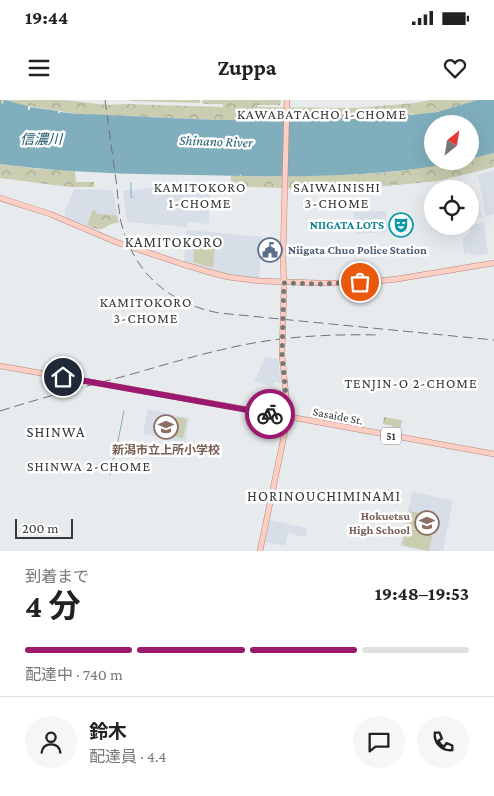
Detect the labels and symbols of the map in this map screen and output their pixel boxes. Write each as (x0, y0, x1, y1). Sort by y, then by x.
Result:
district label: KAWABATACHO 1-CHOME (237, 106, 407, 122)
north arrow (424, 115, 479, 170)
water label: 信濃川 (20, 131, 64, 147)
water label: Shinano River (179, 132, 254, 150)
district label: KAMITOKORO 1-CHOME (154, 179, 246, 211)
district label: SAIWAINISHI 3-CHOME (293, 179, 381, 211)
theatre icon: NIIGATA LOTS (388, 212, 414, 238)
place label: NIIGATA LOTS (310, 218, 384, 232)
district label: KAMITOKORO (125, 234, 223, 250)
public building icon: Niigata Chuo Police Station (257, 237, 283, 263)
place label: Niigata Chuo Police Station (288, 243, 427, 257)
pin (339, 261, 381, 303)
district label: KAMITOKORO 3-CHOME (100, 294, 192, 326)
pin (42, 356, 84, 398)
district label: TENJIN-O 2-CHOME (344, 375, 478, 391)
courier (245, 389, 295, 439)
street label: Sasaide St. (312, 404, 364, 428)
school or university icon: 新潟市立上所小学校 (153, 414, 179, 440)
district label: SHINWA (27, 424, 86, 440)
road number: 51 (381, 428, 401, 444)
place label: 新潟市立上所小学校 (112, 443, 220, 457)
district label: SHINWA 2-CHOME (27, 458, 151, 474)
district label: HORINOUCHIMINAMI (247, 488, 401, 504)
place label: Hokuetsu High School (349, 509, 411, 537)
school or university icon: Hokuetsu High School (414, 510, 440, 536)
scale bar (15, 516, 72, 539)

